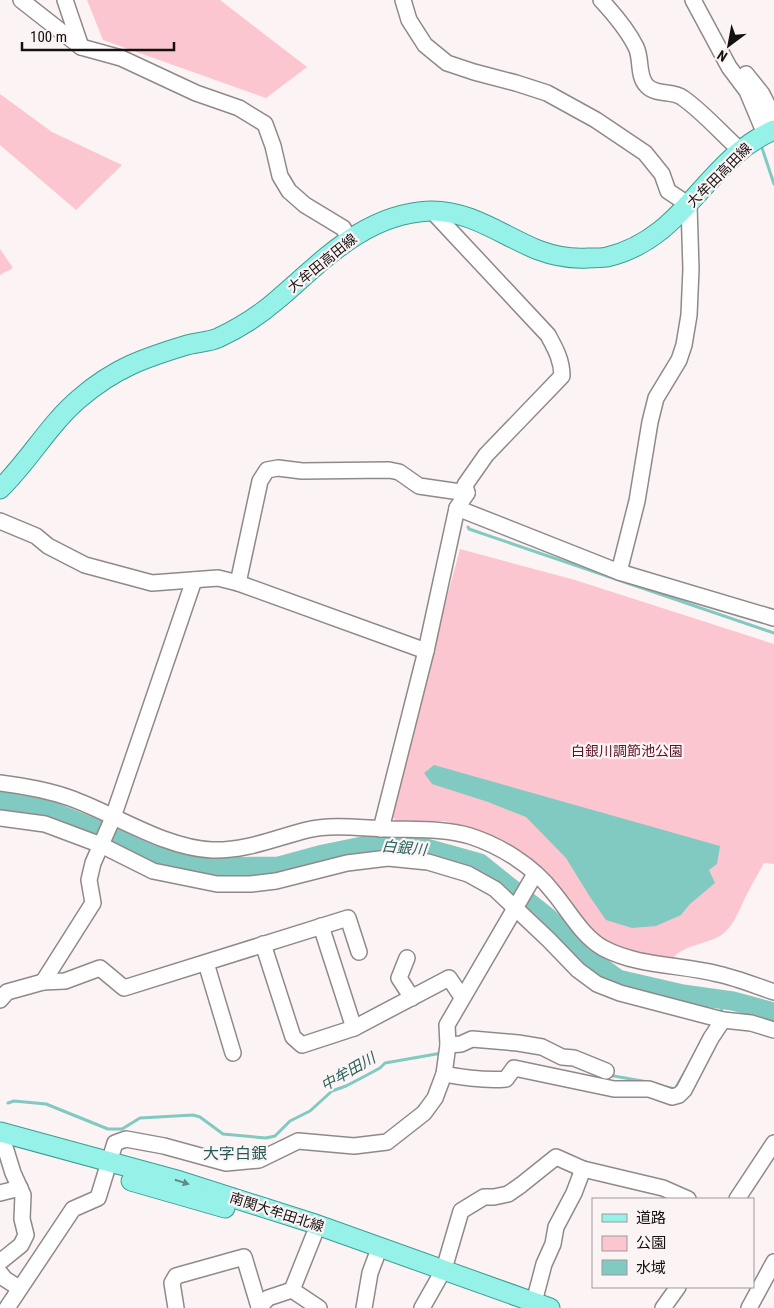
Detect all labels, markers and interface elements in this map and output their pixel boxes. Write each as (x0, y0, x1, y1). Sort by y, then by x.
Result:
scale bar (22, 20, 175, 52)
north arrow (704, 20, 754, 70)
text: 100 m (30, 28, 67, 46)
text: N (714, 47, 730, 65)
street label: 大牟田高田線 (684, 140, 754, 210)
street label: 大牟田高田線 (284, 230, 360, 296)
park label: 白銀川調節池公園 (571, 743, 683, 759)
water label: 白銀川 (381, 837, 429, 859)
water label: 中牟田川 (318, 1048, 380, 1095)
district label: 大字白銀 (203, 1144, 267, 1163)
one-way arrow (175, 1178, 190, 1186)
street label: 南関大牟田北線 (228, 1189, 326, 1235)
legend (592, 1198, 754, 1288)
text: 道路 (636, 1209, 666, 1227)
text: 公園 (636, 1234, 666, 1252)
text: 水域 (636, 1259, 666, 1277)

